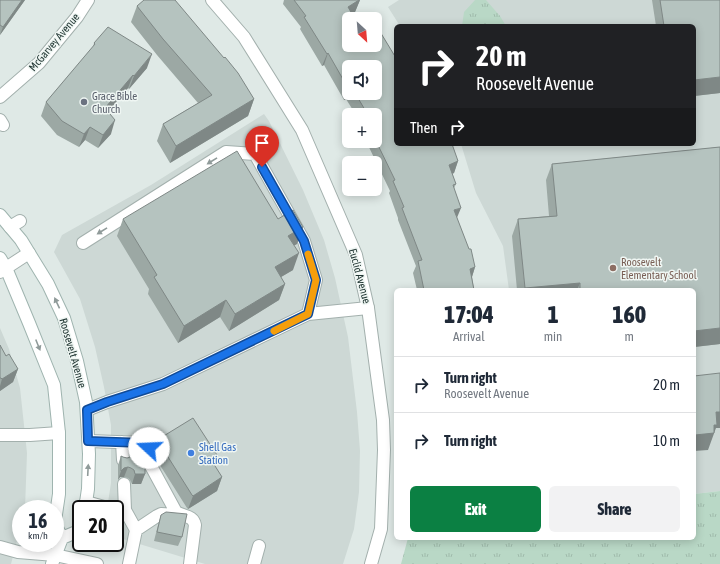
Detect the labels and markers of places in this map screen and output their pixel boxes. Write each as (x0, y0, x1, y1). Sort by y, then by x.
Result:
place label: Grace Bible Church (92, 90, 137, 115)
marker: Grace Bible Church (79, 97, 89, 107)
pin (245, 126, 279, 167)
place label: Roosevelt Elementary School (621, 256, 697, 281)
marker: Roosevelt Elementary School (608, 263, 618, 273)
place label: Shell Gas Station (199, 441, 236, 466)
marker: Shell Gas Station (186, 448, 196, 458)

